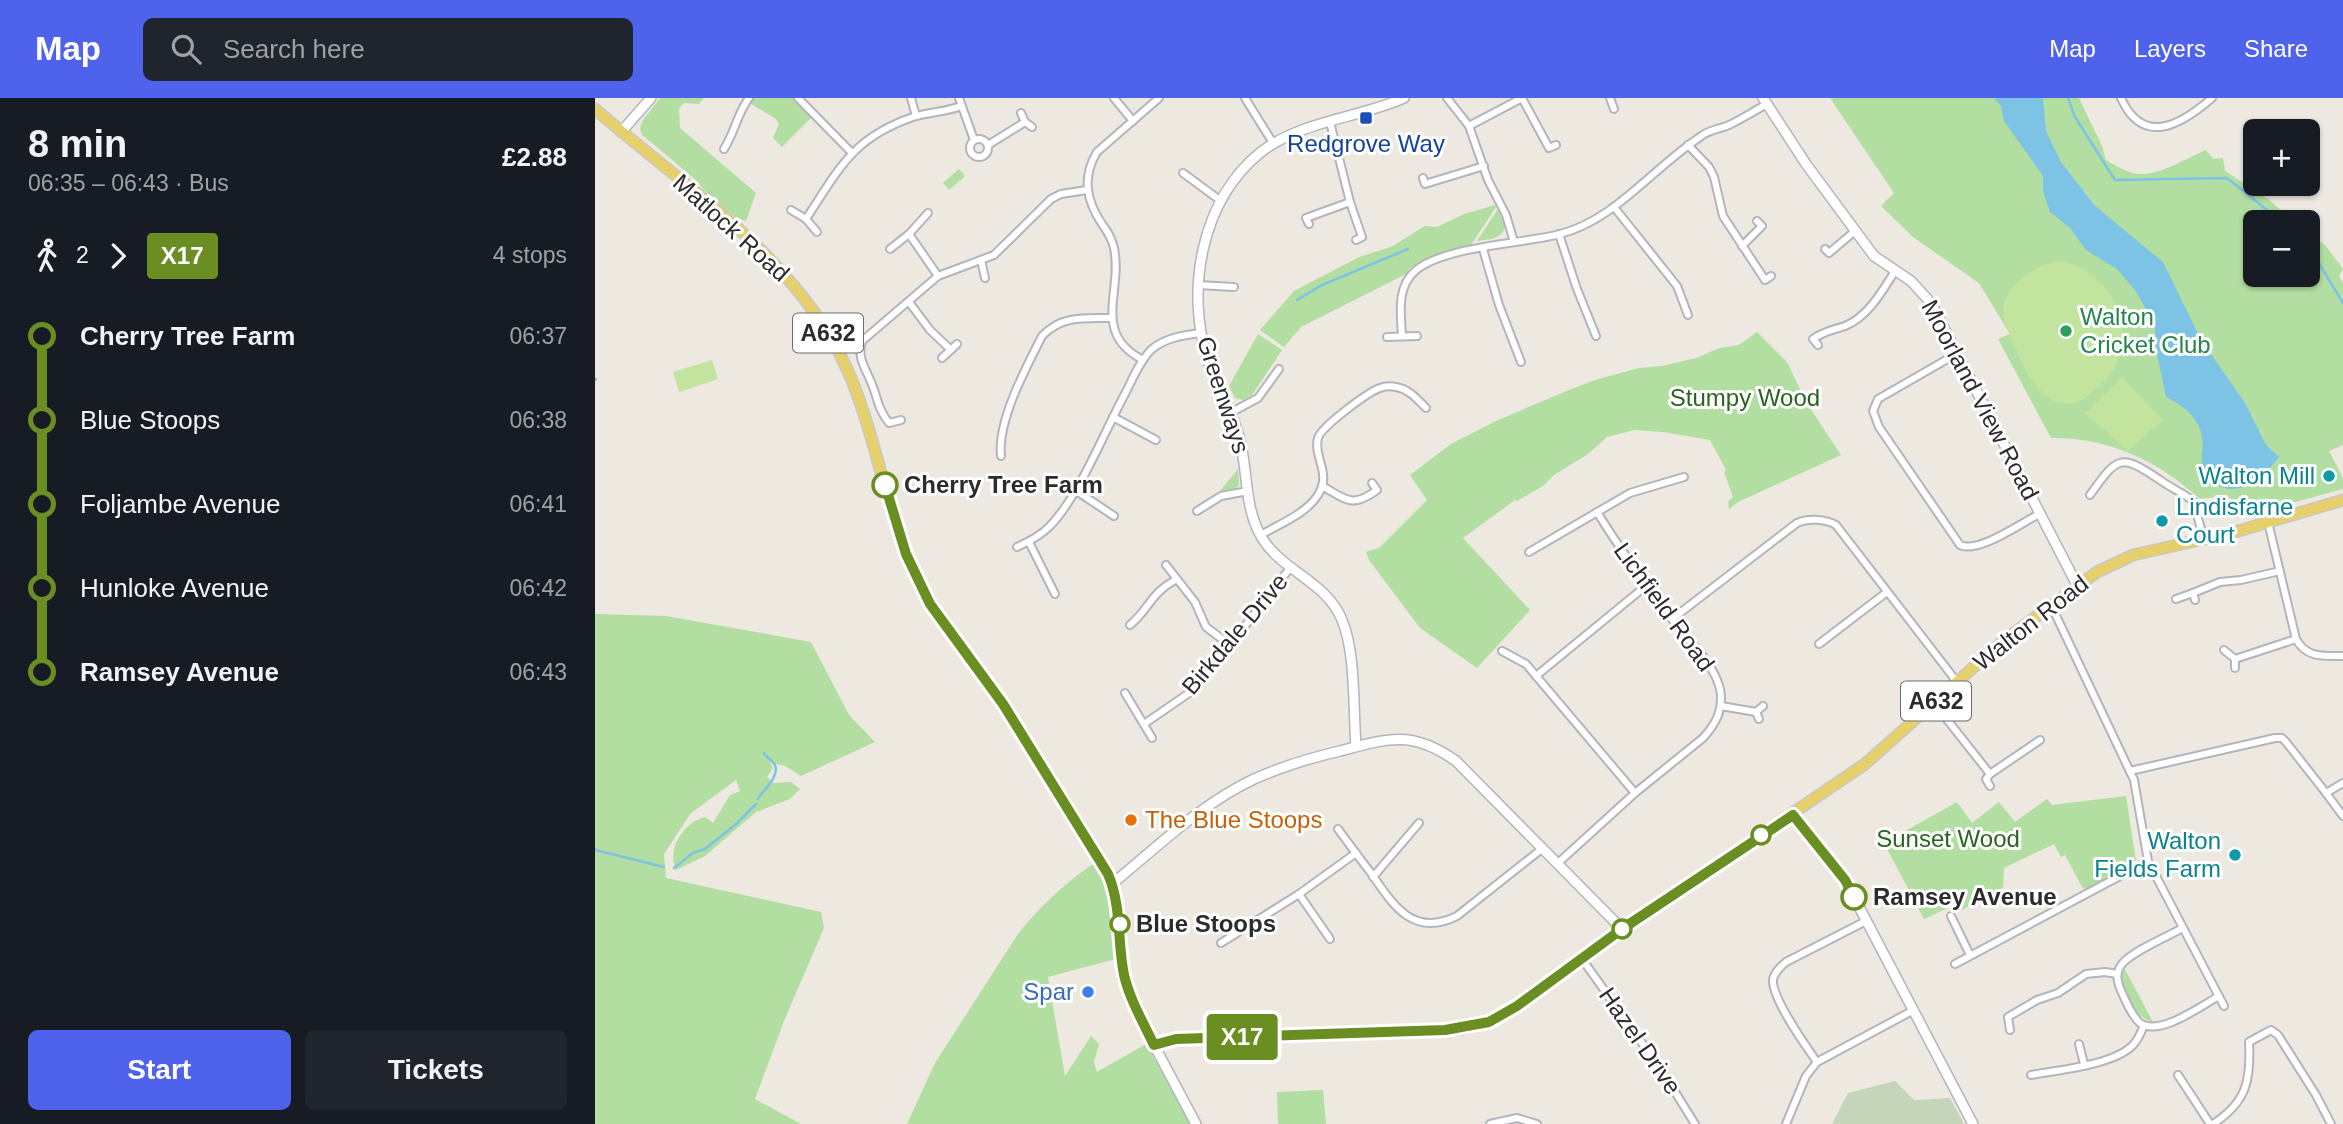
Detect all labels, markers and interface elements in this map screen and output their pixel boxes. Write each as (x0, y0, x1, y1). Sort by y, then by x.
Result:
search box (143, 18, 633, 81)
text: Map (35, 30, 101, 67)
icon: search (167, 30, 205, 68)
text: Search here (223, 34, 365, 64)
text: Map (2049, 35, 2096, 62)
text: Layers (2134, 35, 2206, 62)
text: Share (2244, 35, 2308, 62)
marker: Redgrove Way (1358, 110, 1374, 126)
map controls (2243, 119, 2320, 287)
button: + (2243, 119, 2320, 196)
text: 8 min (28, 123, 127, 165)
place label: Redgrove Way (1287, 130, 1445, 157)
text: £2.88 (502, 142, 567, 172)
street label: Matlock Road (668, 169, 795, 287)
text: 06:35 – 06:43 · Bus (28, 170, 229, 196)
button: − (2243, 210, 2320, 287)
icon: walk (28, 237, 66, 275)
icon: forward (99, 237, 137, 275)
text: 2 (76, 242, 89, 268)
text: X17 (161, 242, 204, 269)
text: 4 stops (493, 242, 567, 268)
street label: Moorland View Road (1916, 295, 2045, 504)
place label: Walton Cricket Club (2080, 303, 2211, 358)
road number: A632 (793, 314, 863, 352)
text: Cherry Tree Farm (80, 321, 295, 351)
text: 06:37 (509, 323, 567, 349)
marker: Walton Cricket Club (2058, 323, 2074, 339)
street label: Greenways (1192, 333, 1255, 457)
park label: Stumpy Wood (1670, 384, 1820, 411)
text: Blue Stoops (80, 405, 220, 435)
text: 06:38 (509, 407, 567, 433)
place label: Walton Mill (2199, 462, 2315, 489)
marker: Walton Mill (2321, 468, 2337, 484)
place label: Cherry Tree Farm (904, 471, 1103, 498)
marker: Cherry Tree Farm (872, 472, 898, 498)
text: Foljambe Avenue (80, 489, 280, 519)
text: 06:41 (509, 491, 567, 517)
place label: Lindisfarne Court (2176, 493, 2293, 548)
marker: Lindisfarne Court (2154, 513, 2170, 529)
street label: Lichfield Road (1609, 537, 1720, 676)
street label: Birkdale Drive (1176, 568, 1293, 700)
street label: Walton Road (1968, 570, 2093, 676)
text: Hunloke Avenue (80, 573, 269, 603)
text: 06:42 (509, 575, 567, 601)
text: Ramsey Avenue (80, 657, 279, 687)
text: 06:43 (509, 659, 567, 685)
road number: A632 (1901, 681, 1971, 720)
place label: The Blue Stoops (1145, 806, 1322, 833)
marker: The Blue Stoops (1123, 812, 1139, 828)
unlabelled marker (1751, 825, 1771, 845)
park label: Sunset Wood (1876, 825, 2020, 852)
place label: Walton Fields Farm (2094, 827, 2221, 882)
marker: Walton Fields Farm (2227, 847, 2243, 863)
place label: Ramsey Avenue (1873, 883, 2057, 910)
marker: Ramsey Avenue (1841, 884, 1867, 910)
place label: Blue Stoops (1136, 910, 1276, 937)
marker: Blue Stoops (1110, 914, 1130, 934)
unlabelled marker (1612, 919, 1632, 939)
place label: Spar (1023, 978, 1074, 1005)
street label: Hazel Drive (1594, 982, 1687, 1099)
marker: Spar (1080, 984, 1096, 1000)
line badge: X17 (1202, 1014, 1282, 1060)
text: X17 (1221, 1023, 1263, 1050)
button: Start (28, 1030, 291, 1110)
button: Tickets (305, 1030, 567, 1110)

